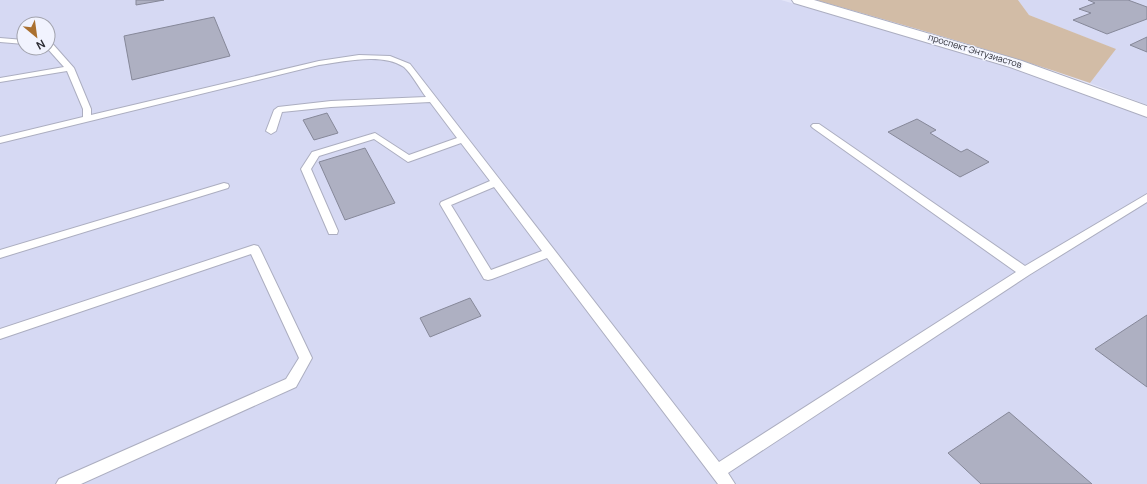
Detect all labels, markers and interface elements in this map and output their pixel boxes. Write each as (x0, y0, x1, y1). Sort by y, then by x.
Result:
north arrow (16, 16, 56, 56)
street label: проспект Энтузиастов (927, 30, 1024, 71)
text: N (34, 37, 48, 54)

